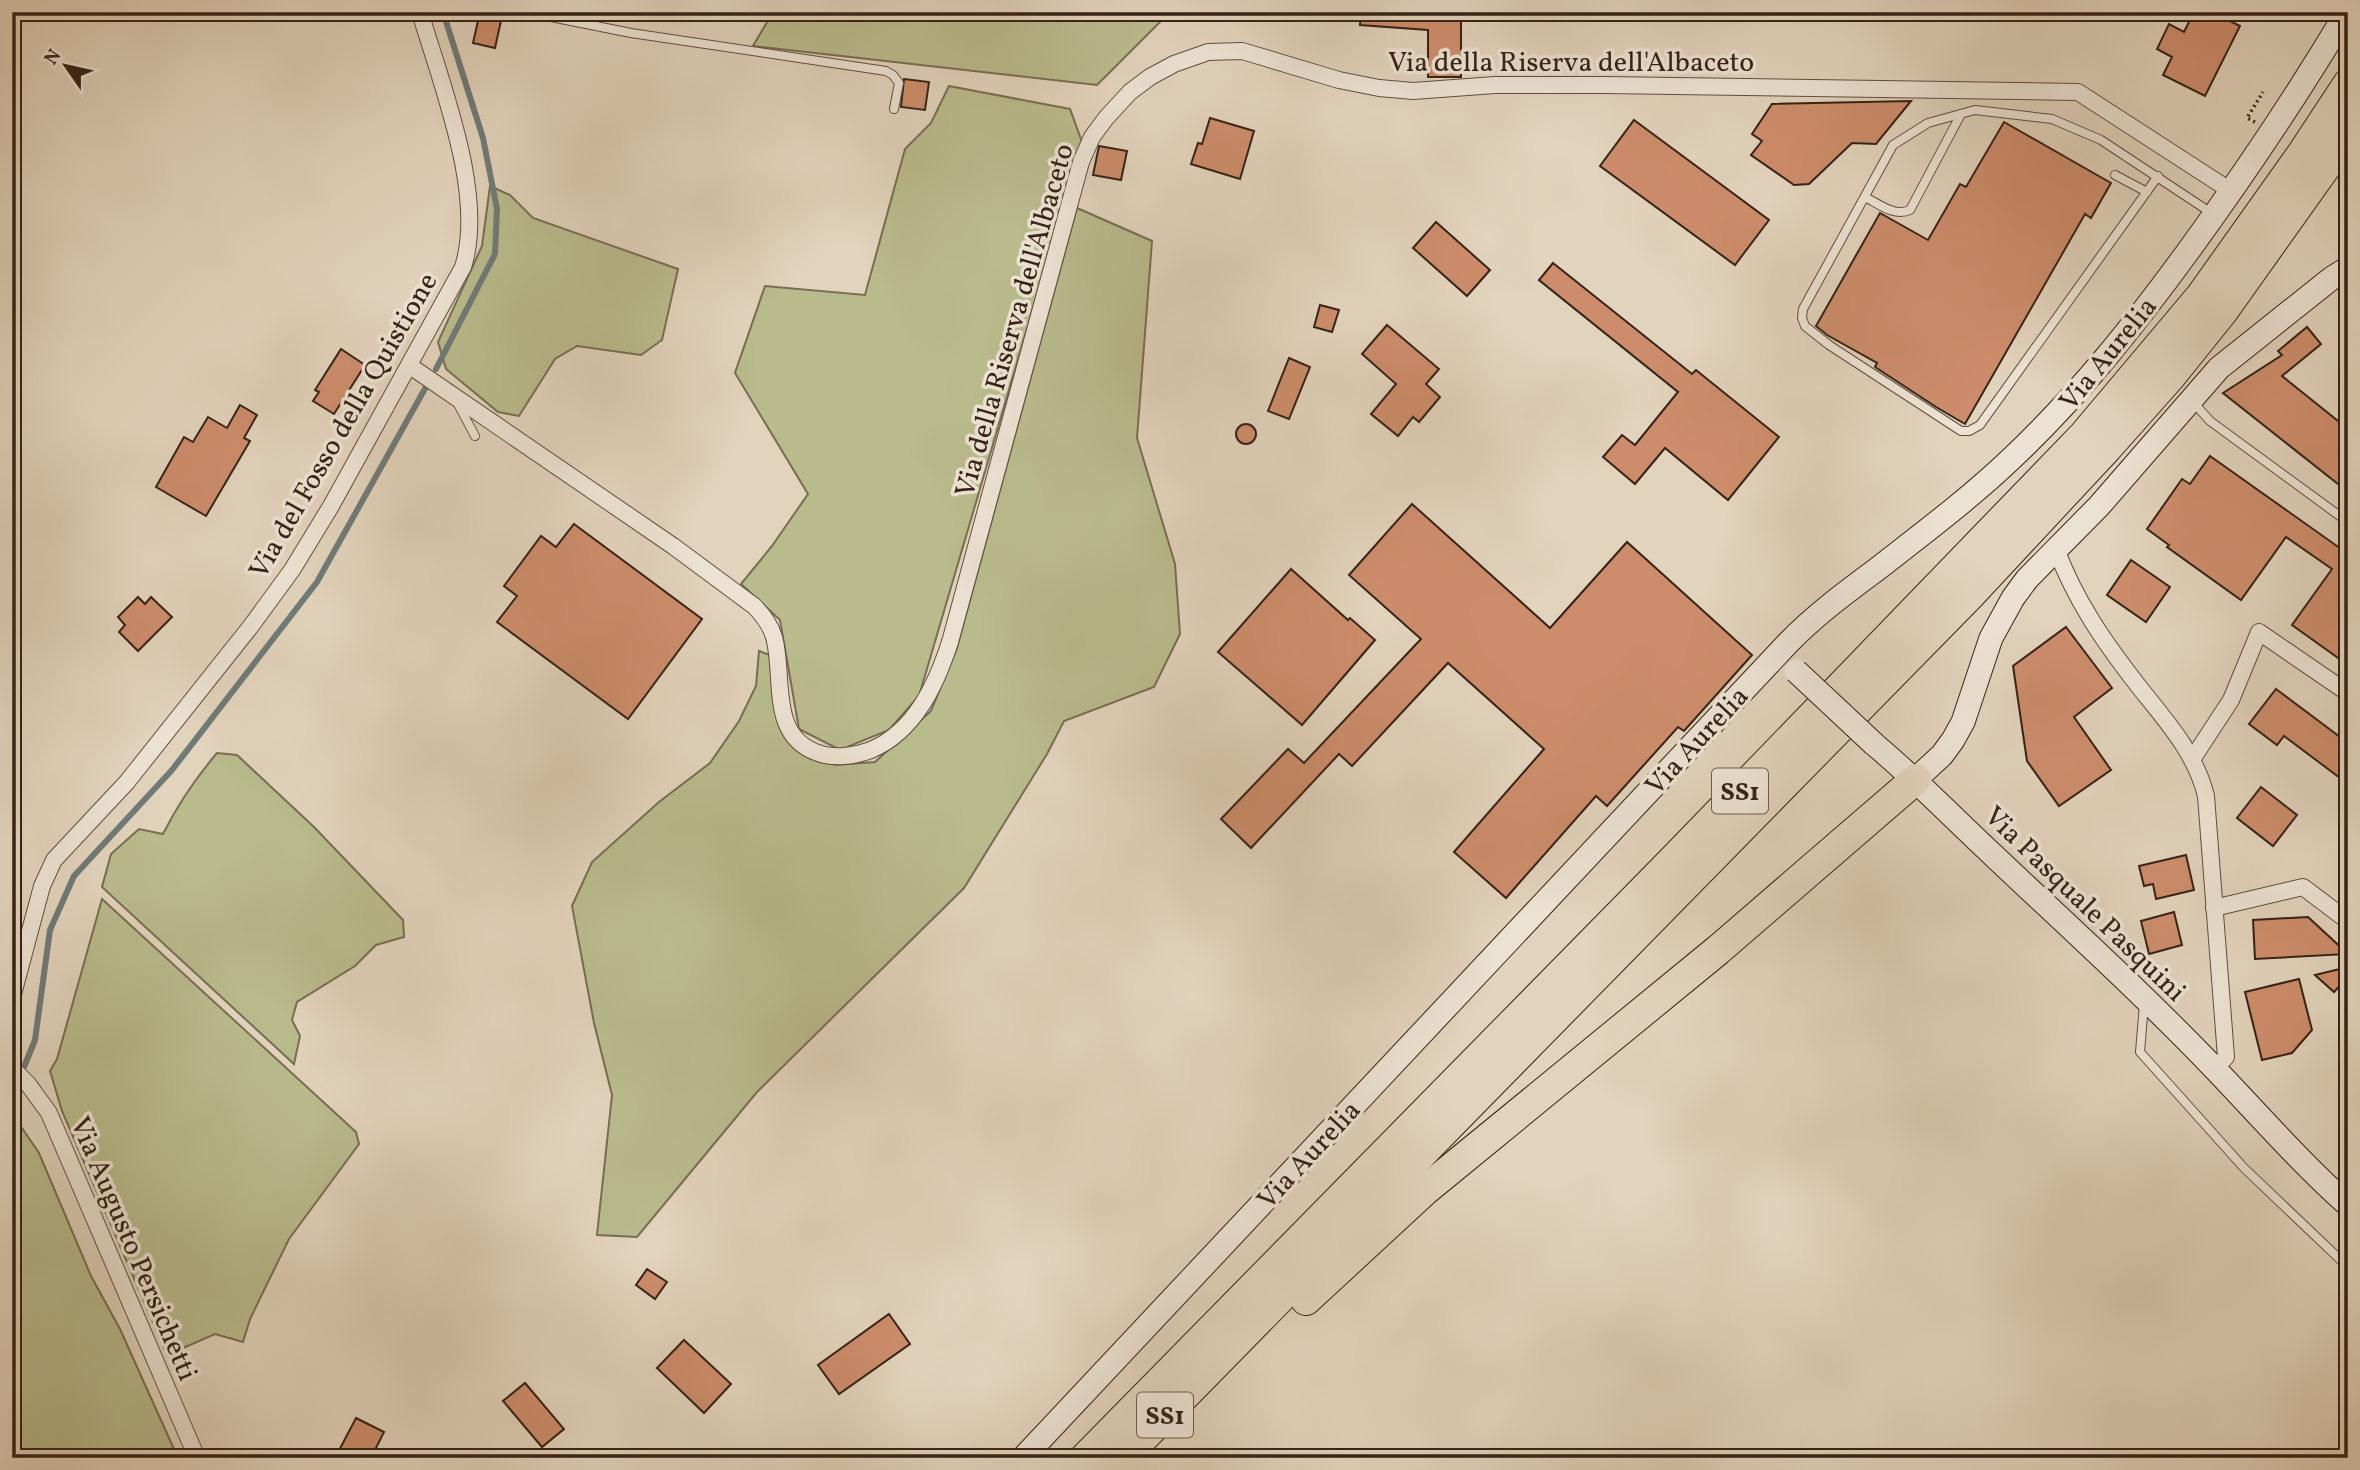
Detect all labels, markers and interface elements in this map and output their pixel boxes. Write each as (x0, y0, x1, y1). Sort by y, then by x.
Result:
north arrow (32, 32, 102, 102)
text: N (39, 44, 68, 71)
street label: Via della Riserva dell'Albaceto (1388, 44, 1754, 83)
street label: Via della Riserva dell'Albaceto (946, 139, 1085, 502)
street label: Via del Fosso della Quistione (240, 266, 448, 587)
street label: Via Aurelia (2051, 289, 2167, 420)
street label: Via Aurelia (1637, 678, 1759, 805)
road number: SS1 (1712, 768, 1768, 814)
street label: Via Pasquale Pasquini (1975, 798, 2194, 1012)
street label: Via Aurelia (1249, 1092, 1371, 1219)
street label: Via Augusto Persichetti (59, 1111, 206, 1387)
road number: SS1 (1137, 1392, 1193, 1438)

